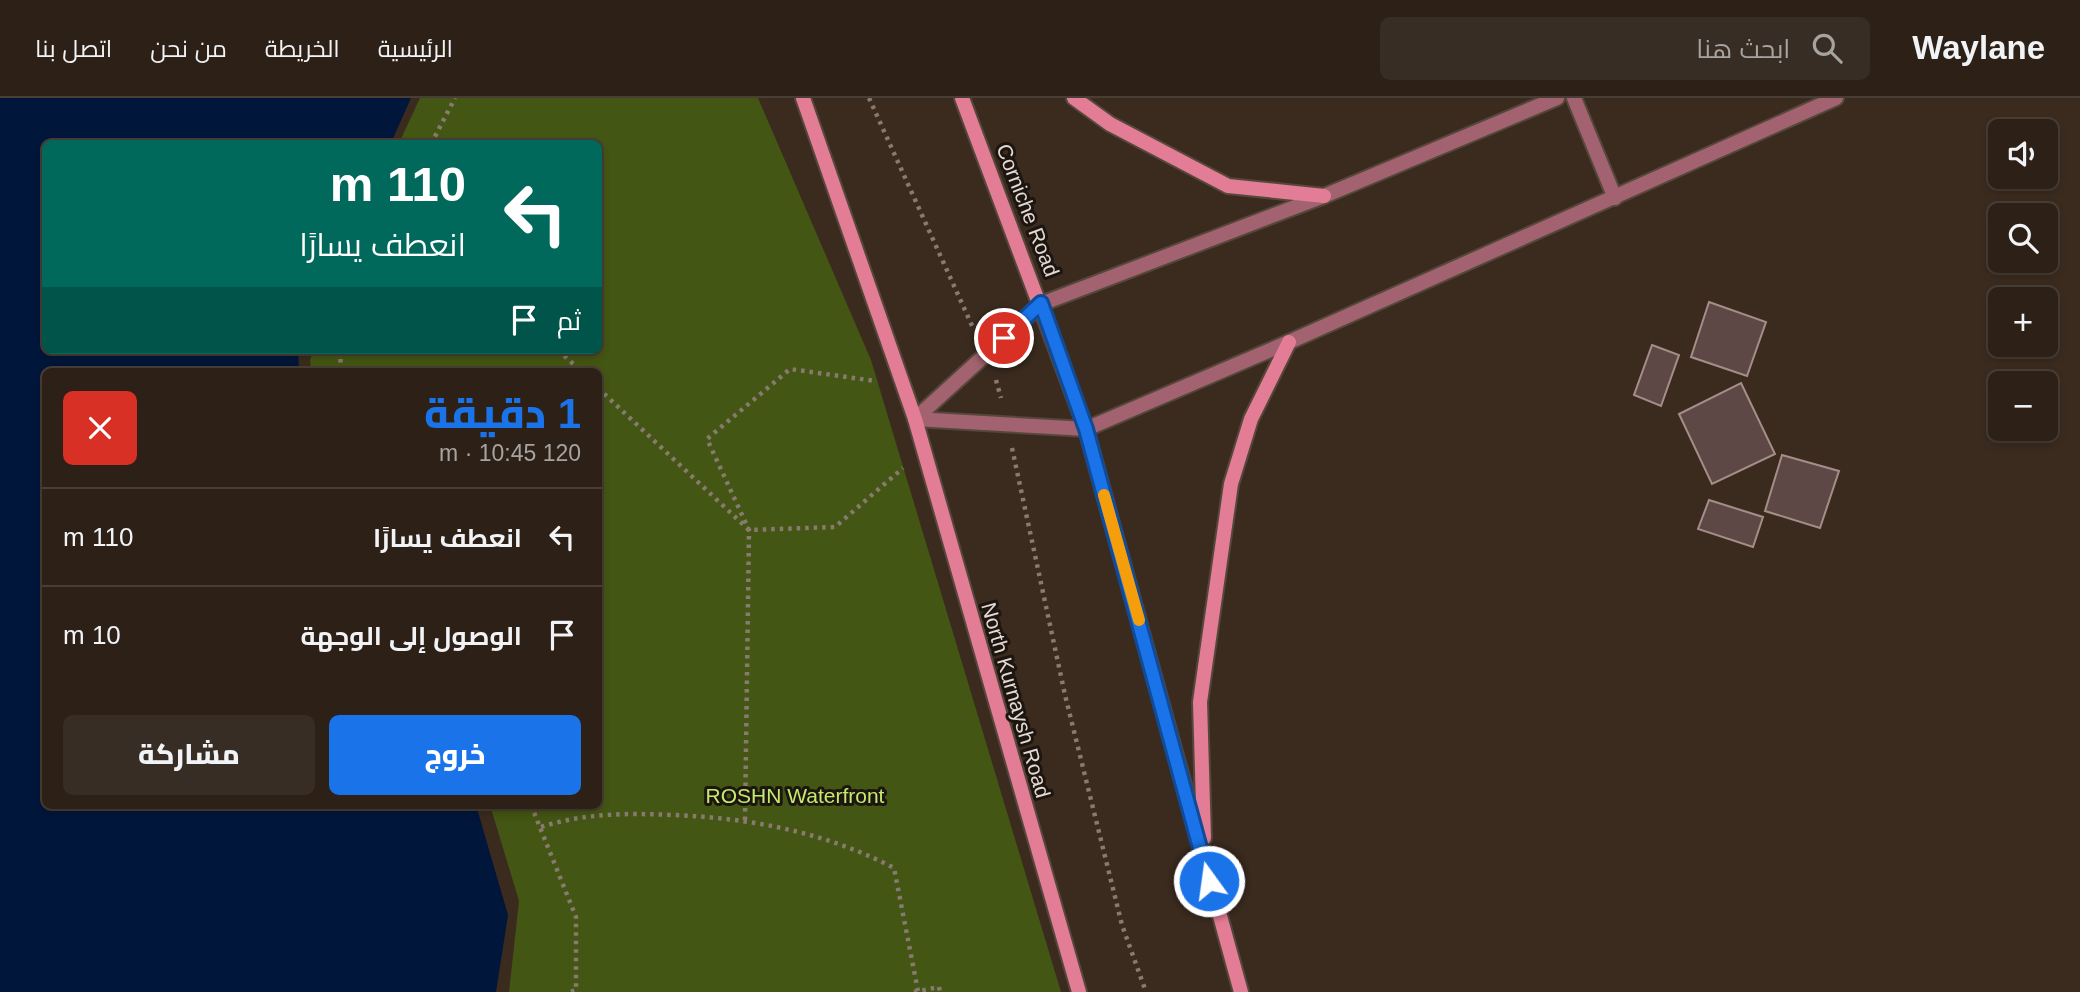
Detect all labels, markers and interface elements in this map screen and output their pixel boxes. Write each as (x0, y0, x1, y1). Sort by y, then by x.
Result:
search box (1380, 17, 1870, 80)
icon: search (1808, 29, 1846, 67)
text: Waylane (1912, 29, 2045, 66)
text: ابحث هنا (1696, 34, 1790, 64)
text: اتصل بنا (35, 35, 112, 62)
text: من نحن (150, 35, 227, 62)
text: الخريطة (265, 35, 340, 62)
text: الرئيسية (378, 35, 453, 62)
map controls (1988, 119, 2058, 441)
button: sound (1988, 119, 2058, 189)
street label: Corniche Road (992, 140, 1064, 280)
text: 110 m (330, 157, 466, 211)
icon: left (490, 168, 581, 259)
button: search (1988, 203, 2058, 273)
text: انعطف يسارًا (299, 227, 466, 263)
button: + (1988, 287, 2058, 357)
icon: arrive (505, 301, 543, 339)
text: ثم (557, 306, 581, 336)
pin (974, 308, 1034, 368)
icon: arrive (985, 319, 1023, 357)
button: − (1988, 371, 2058, 441)
text: 1 دقيقة (424, 390, 581, 437)
button: close (63, 391, 137, 465)
text: 120 m · 10:45 (439, 440, 581, 466)
icon: left (543, 518, 581, 556)
text: 110 m (63, 522, 133, 552)
text: انعطف يسارًا (373, 523, 522, 553)
street label: North Kurnaysh Road (977, 600, 1055, 800)
icon: arrive (543, 616, 581, 654)
text: 10 m (63, 620, 121, 650)
text: الوصول إلى الوجهة (300, 621, 522, 651)
button: مشاركة (63, 715, 315, 795)
button: خروج (329, 715, 581, 795)
park label: ROSHN Waterfront (706, 784, 885, 807)
position arrow (1172, 844, 1246, 918)

